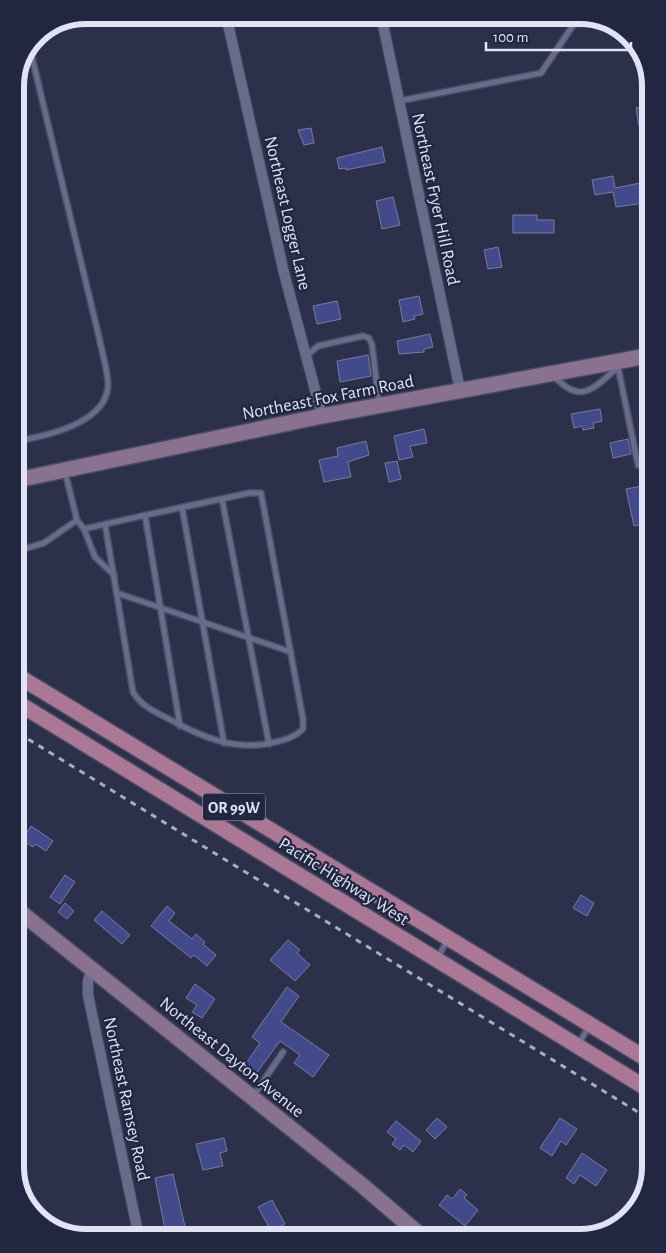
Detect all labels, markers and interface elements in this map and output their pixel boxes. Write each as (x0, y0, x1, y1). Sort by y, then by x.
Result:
scale bar (486, 20, 631, 52)
text: 100 m (493, 30, 528, 45)
street label: Northeast Fryer Hill Road (408, 111, 462, 287)
street label: Northeast Logger Lane (261, 135, 313, 292)
street label: Northeast Fox Farm Road (241, 373, 416, 423)
road number: OR 99W (203, 794, 265, 820)
street label: Pacific Highway West (275, 835, 412, 929)
street label: Northeast Dayton Avenue (156, 994, 307, 1121)
street label: Northeast Ramsey Road (100, 1016, 152, 1183)

